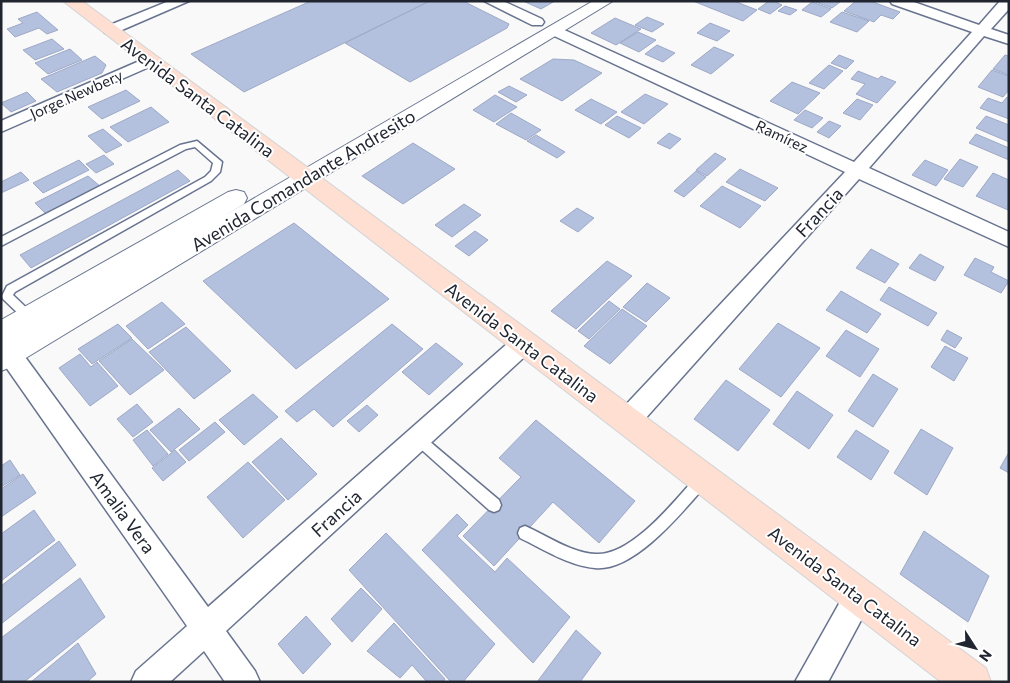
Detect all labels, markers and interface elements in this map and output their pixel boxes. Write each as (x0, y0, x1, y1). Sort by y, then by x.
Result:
street label: Avenida Santa Catalina (117, 32, 279, 162)
street label: Jorge Newbery (27, 65, 125, 122)
street label: Avenida Comandante Andresito (187, 104, 419, 256)
street label: Ramírez (753, 116, 811, 156)
street label: Francia (791, 183, 847, 241)
street label: Avenida Santa Catalina (441, 277, 603, 407)
street label: Amalia Vera (86, 466, 160, 558)
street label: Francia (306, 485, 366, 541)
street label: Avenida Santa Catalina (764, 521, 926, 651)
north arrow (950, 623, 1000, 673)
text: N (976, 647, 996, 665)

